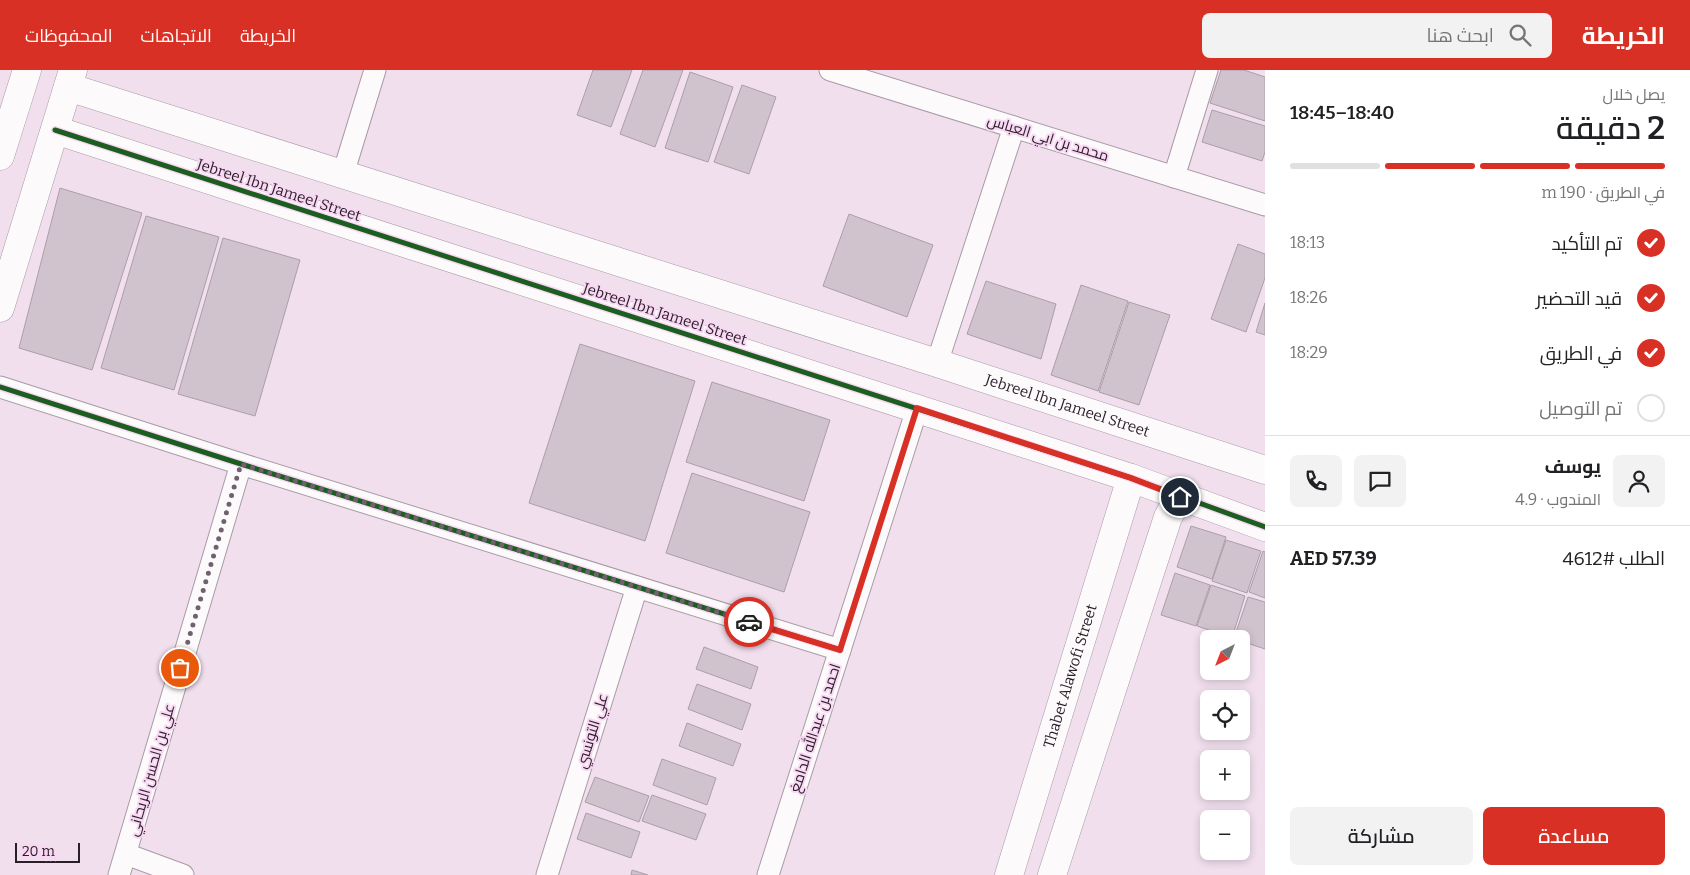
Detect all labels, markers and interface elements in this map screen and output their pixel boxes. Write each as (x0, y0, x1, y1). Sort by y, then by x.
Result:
search box (1202, 13, 1552, 58)
icon: search (1506, 21, 1534, 49)
text: الخريطة (1582, 22, 1665, 50)
text: ابحث هنا (1427, 24, 1494, 47)
text: المحفوظات (25, 25, 113, 47)
text: الاتجاهات (141, 25, 212, 47)
text: الخريطة (240, 25, 296, 47)
text: يصل خلال (1602, 85, 1665, 104)
text: 18:40–18:45 (1290, 101, 1394, 124)
text: 2 دقيقة (1556, 109, 1665, 147)
street label: محمد بن ابي العباس (984, 111, 1111, 168)
street label: Jebreel Ibn Jameel Street (194, 155, 364, 225)
text: في الطريق · 190 m (1541, 183, 1665, 202)
icon: check (1637, 229, 1665, 257)
text: تم التأكيد (1551, 232, 1622, 255)
text: 18:13 (1290, 233, 1325, 252)
street label: Jebreel Ibn Jameel Street (580, 279, 750, 349)
icon: check (1637, 284, 1665, 312)
text: قيد التحضير (1536, 287, 1622, 310)
text: 18:26 (1290, 288, 1328, 307)
icon: check (1637, 339, 1665, 367)
text: في الطريق (1540, 342, 1622, 365)
text: 18:29 (1290, 343, 1328, 362)
street label: Jebreel Ibn Jameel Street (982, 370, 1152, 441)
text: تم التوصيل (1539, 397, 1622, 420)
button: phone (1290, 455, 1342, 507)
button: chat (1354, 455, 1406, 507)
text: يوسف (1545, 455, 1601, 478)
button: person (1613, 455, 1665, 507)
pin (1159, 476, 1201, 518)
icon: home (1166, 483, 1194, 511)
text: المندوب · 4.9 (1515, 490, 1601, 509)
text: AED 57.39 (1290, 547, 1377, 570)
text: الطلب #4612 (1562, 547, 1665, 570)
courier (724, 597, 774, 647)
street label: Thabet Alawofi Street (1040, 601, 1101, 750)
icon: car (735, 608, 763, 636)
north arrow (1200, 630, 1250, 680)
map controls (1200, 630, 1250, 860)
pin (159, 647, 201, 689)
icon: bag (166, 654, 194, 682)
street label: احمد بن عبدالله الدامغ (785, 661, 846, 795)
button: locate (1200, 690, 1250, 740)
street label: علي التونسي (572, 691, 615, 772)
street label: علي بن الحسن الريحاني (123, 702, 181, 839)
button: + (1200, 750, 1250, 800)
button: مشاركة (1290, 807, 1473, 865)
button: مساعدة (1483, 807, 1665, 865)
button: − (1200, 810, 1250, 860)
scale bar (15, 840, 80, 863)
text: 20 m (22, 843, 55, 860)

